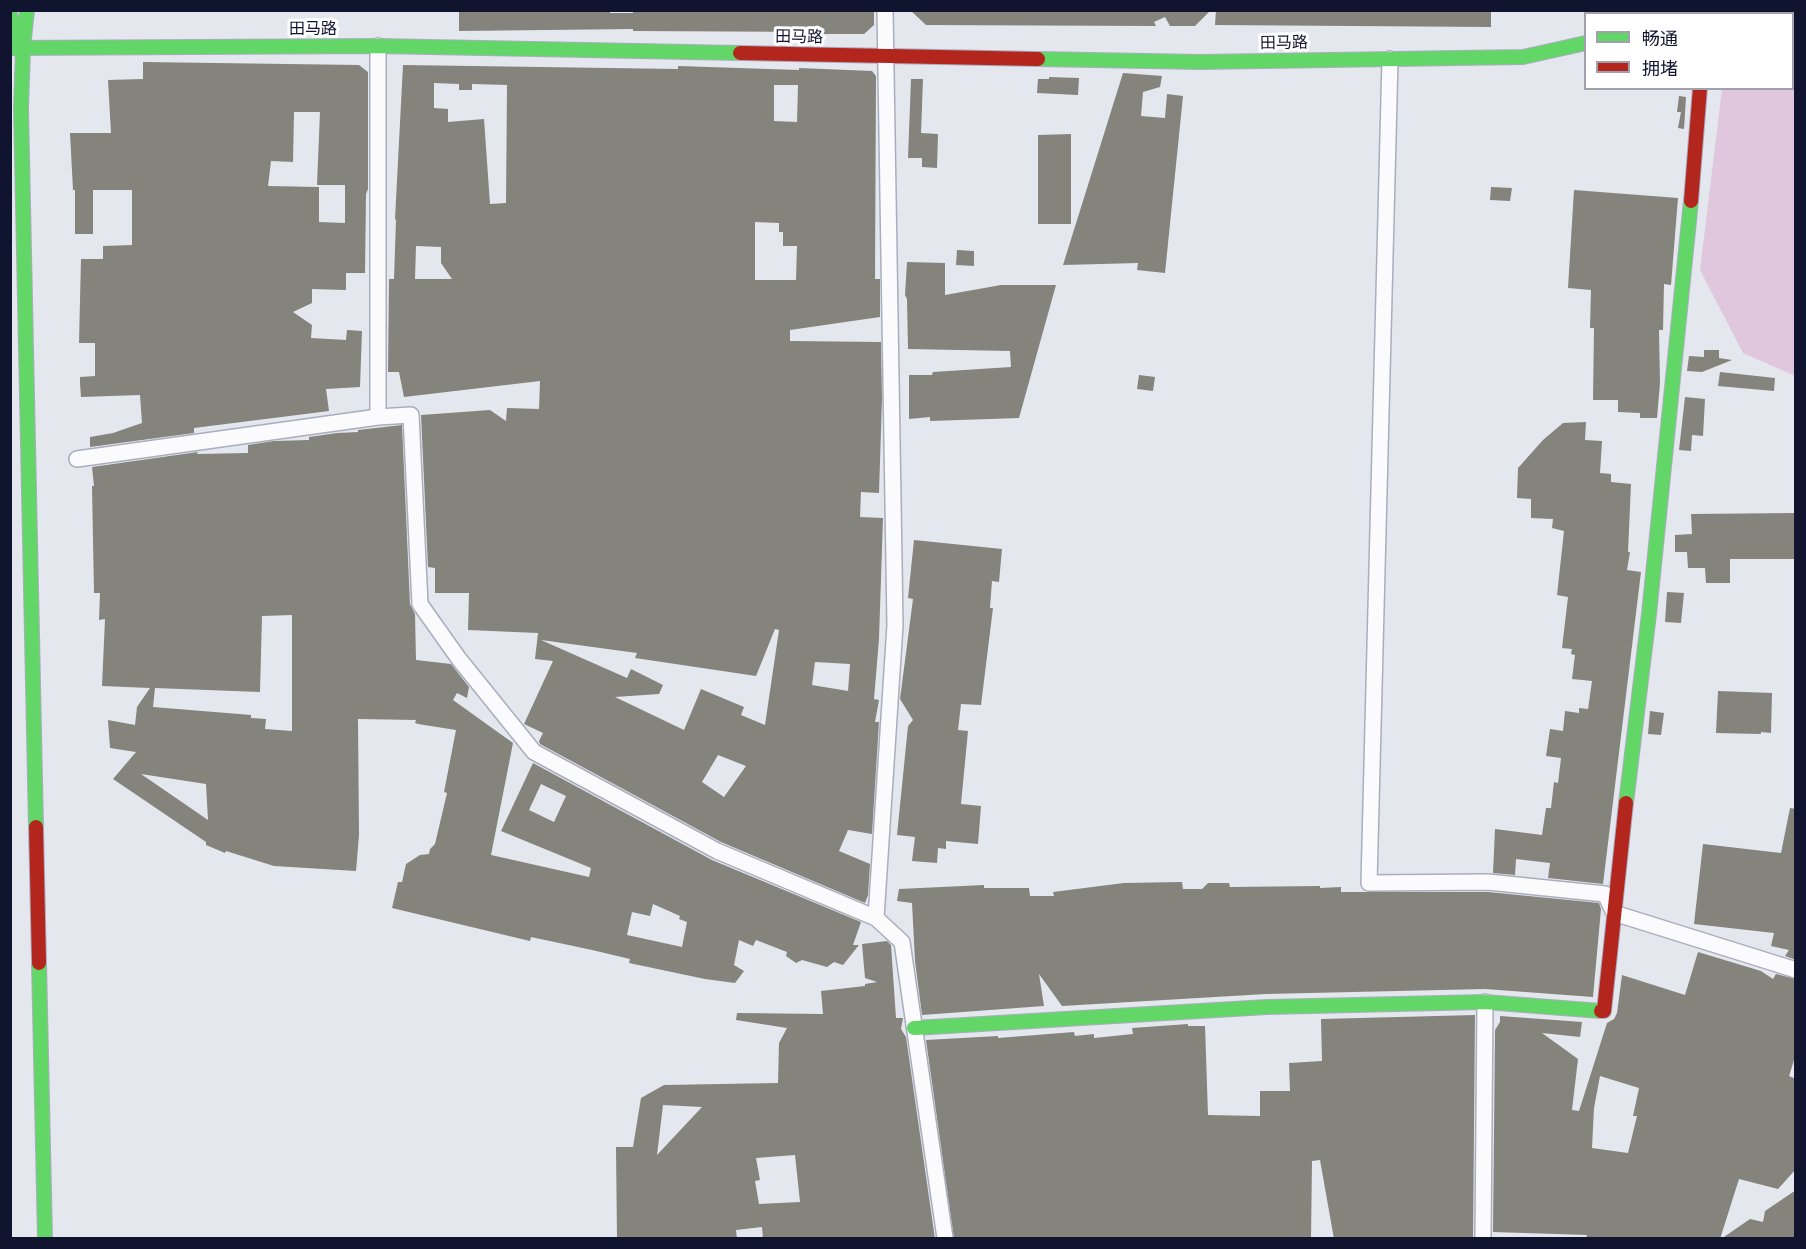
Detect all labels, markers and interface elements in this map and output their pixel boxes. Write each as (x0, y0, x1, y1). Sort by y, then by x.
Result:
legend (1584, 12, 1794, 90)
street label: 田马路 (289, 20, 337, 40)
text: 畅通 (1642, 27, 1678, 51)
street label: 田马路 (775, 28, 823, 48)
street label: 田马路 (1260, 34, 1308, 54)
text: 拥堵 (1642, 57, 1678, 81)

